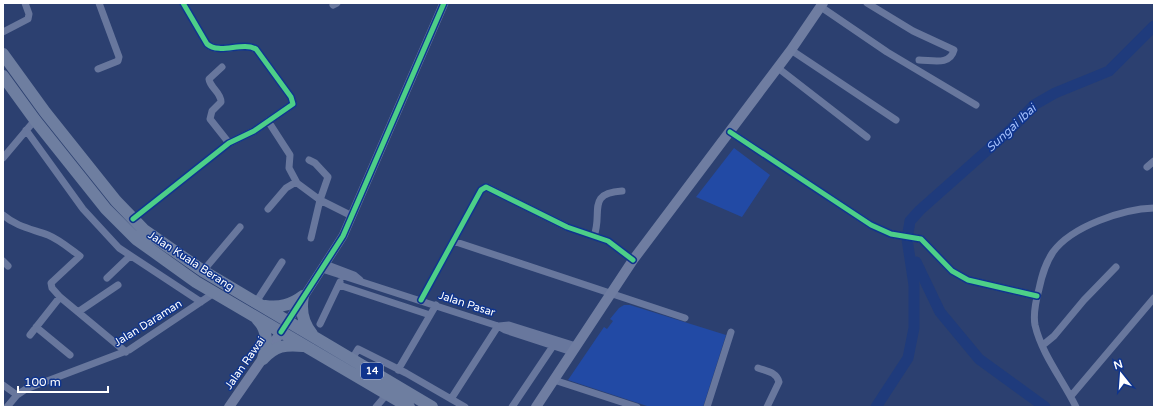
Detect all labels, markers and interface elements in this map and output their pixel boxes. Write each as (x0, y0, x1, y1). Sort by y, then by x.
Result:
water label: Sungai Ibai (983, 100, 1040, 155)
street label: Jalan Kuala Berang (146, 228, 236, 294)
street label: Jalan Pasar (437, 289, 498, 320)
street label: Jalan Daraman (112, 297, 184, 349)
street label: Jalan Rawai (222, 334, 268, 392)
north arrow (1101, 354, 1141, 394)
text: N (1112, 357, 1124, 372)
road number: 14 (361, 363, 383, 379)
scale bar (18, 368, 108, 394)
text: 100 m (24, 375, 61, 389)

